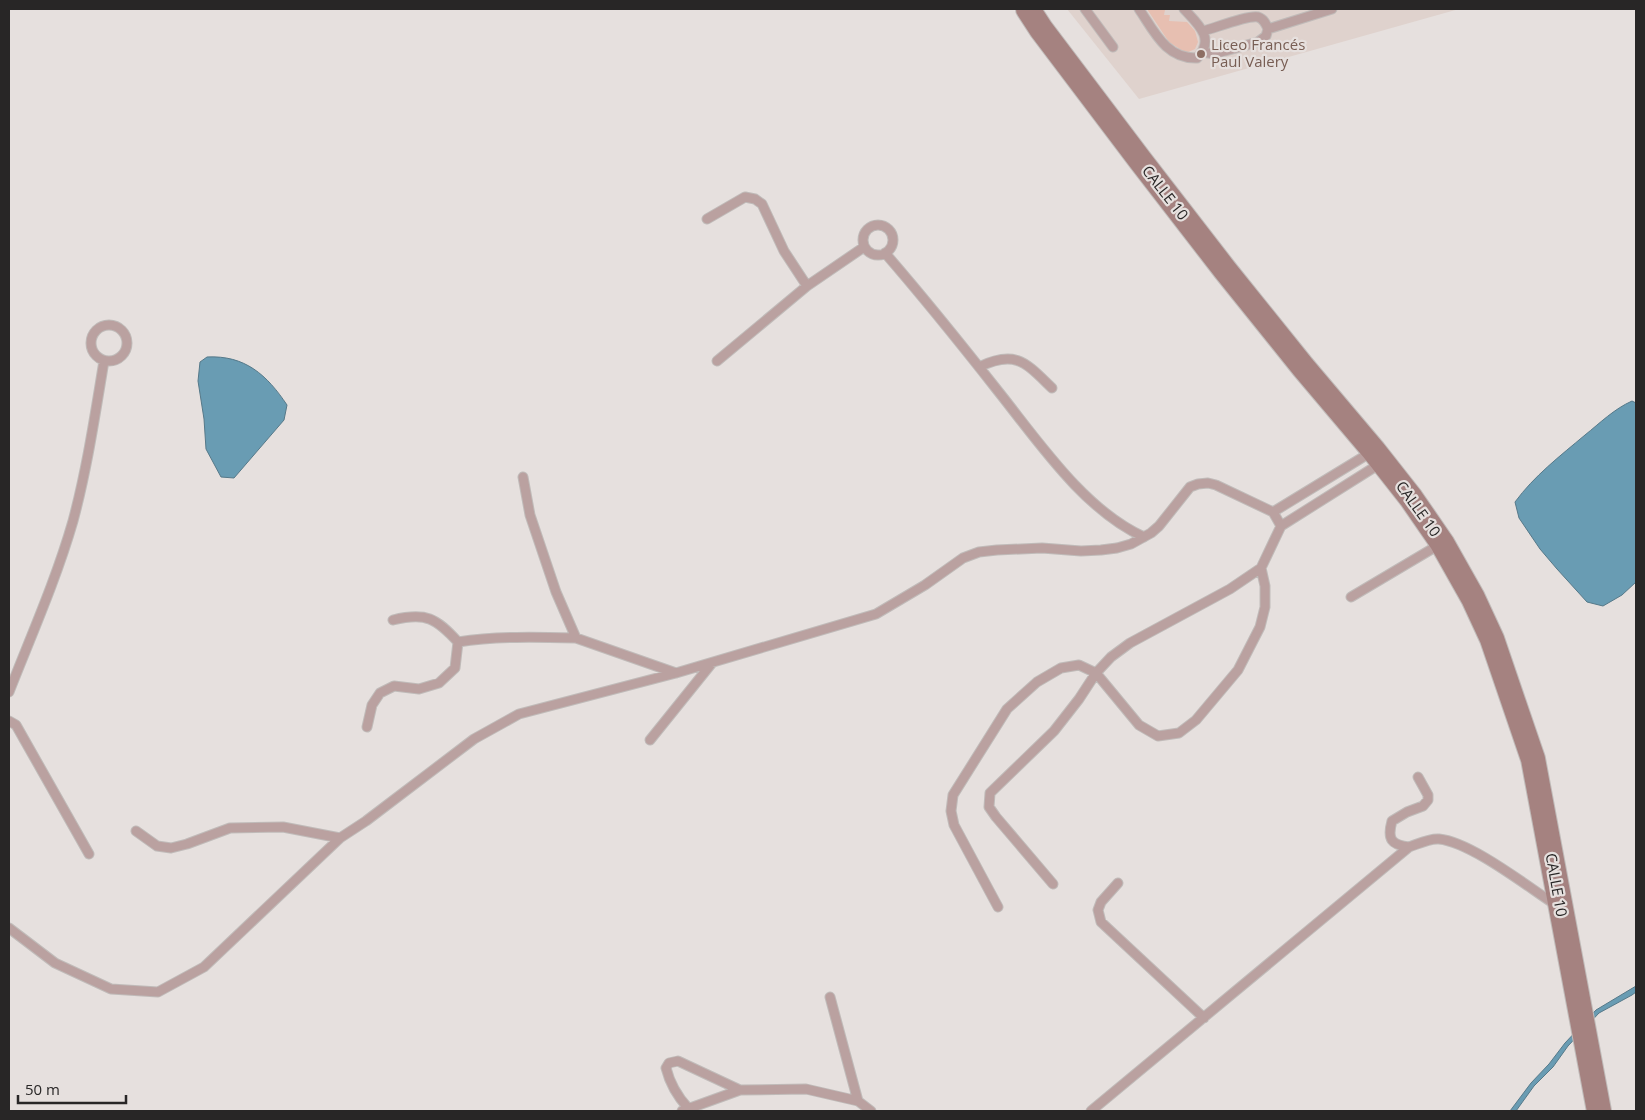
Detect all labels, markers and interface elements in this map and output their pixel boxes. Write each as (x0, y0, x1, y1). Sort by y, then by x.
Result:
place label: Liceo Francés Paul Valery (1211, 34, 1305, 71)
marker: Liceo Francés Paul Valery (1195, 48, 1207, 60)
street label: CALLE 10 (1138, 161, 1193, 224)
street label: CALLE 10 (1392, 477, 1446, 540)
street label: CALLE 10 (1542, 852, 1572, 918)
scale bar (18, 1072, 125, 1104)
text: 50 m (25, 1079, 60, 1099)

